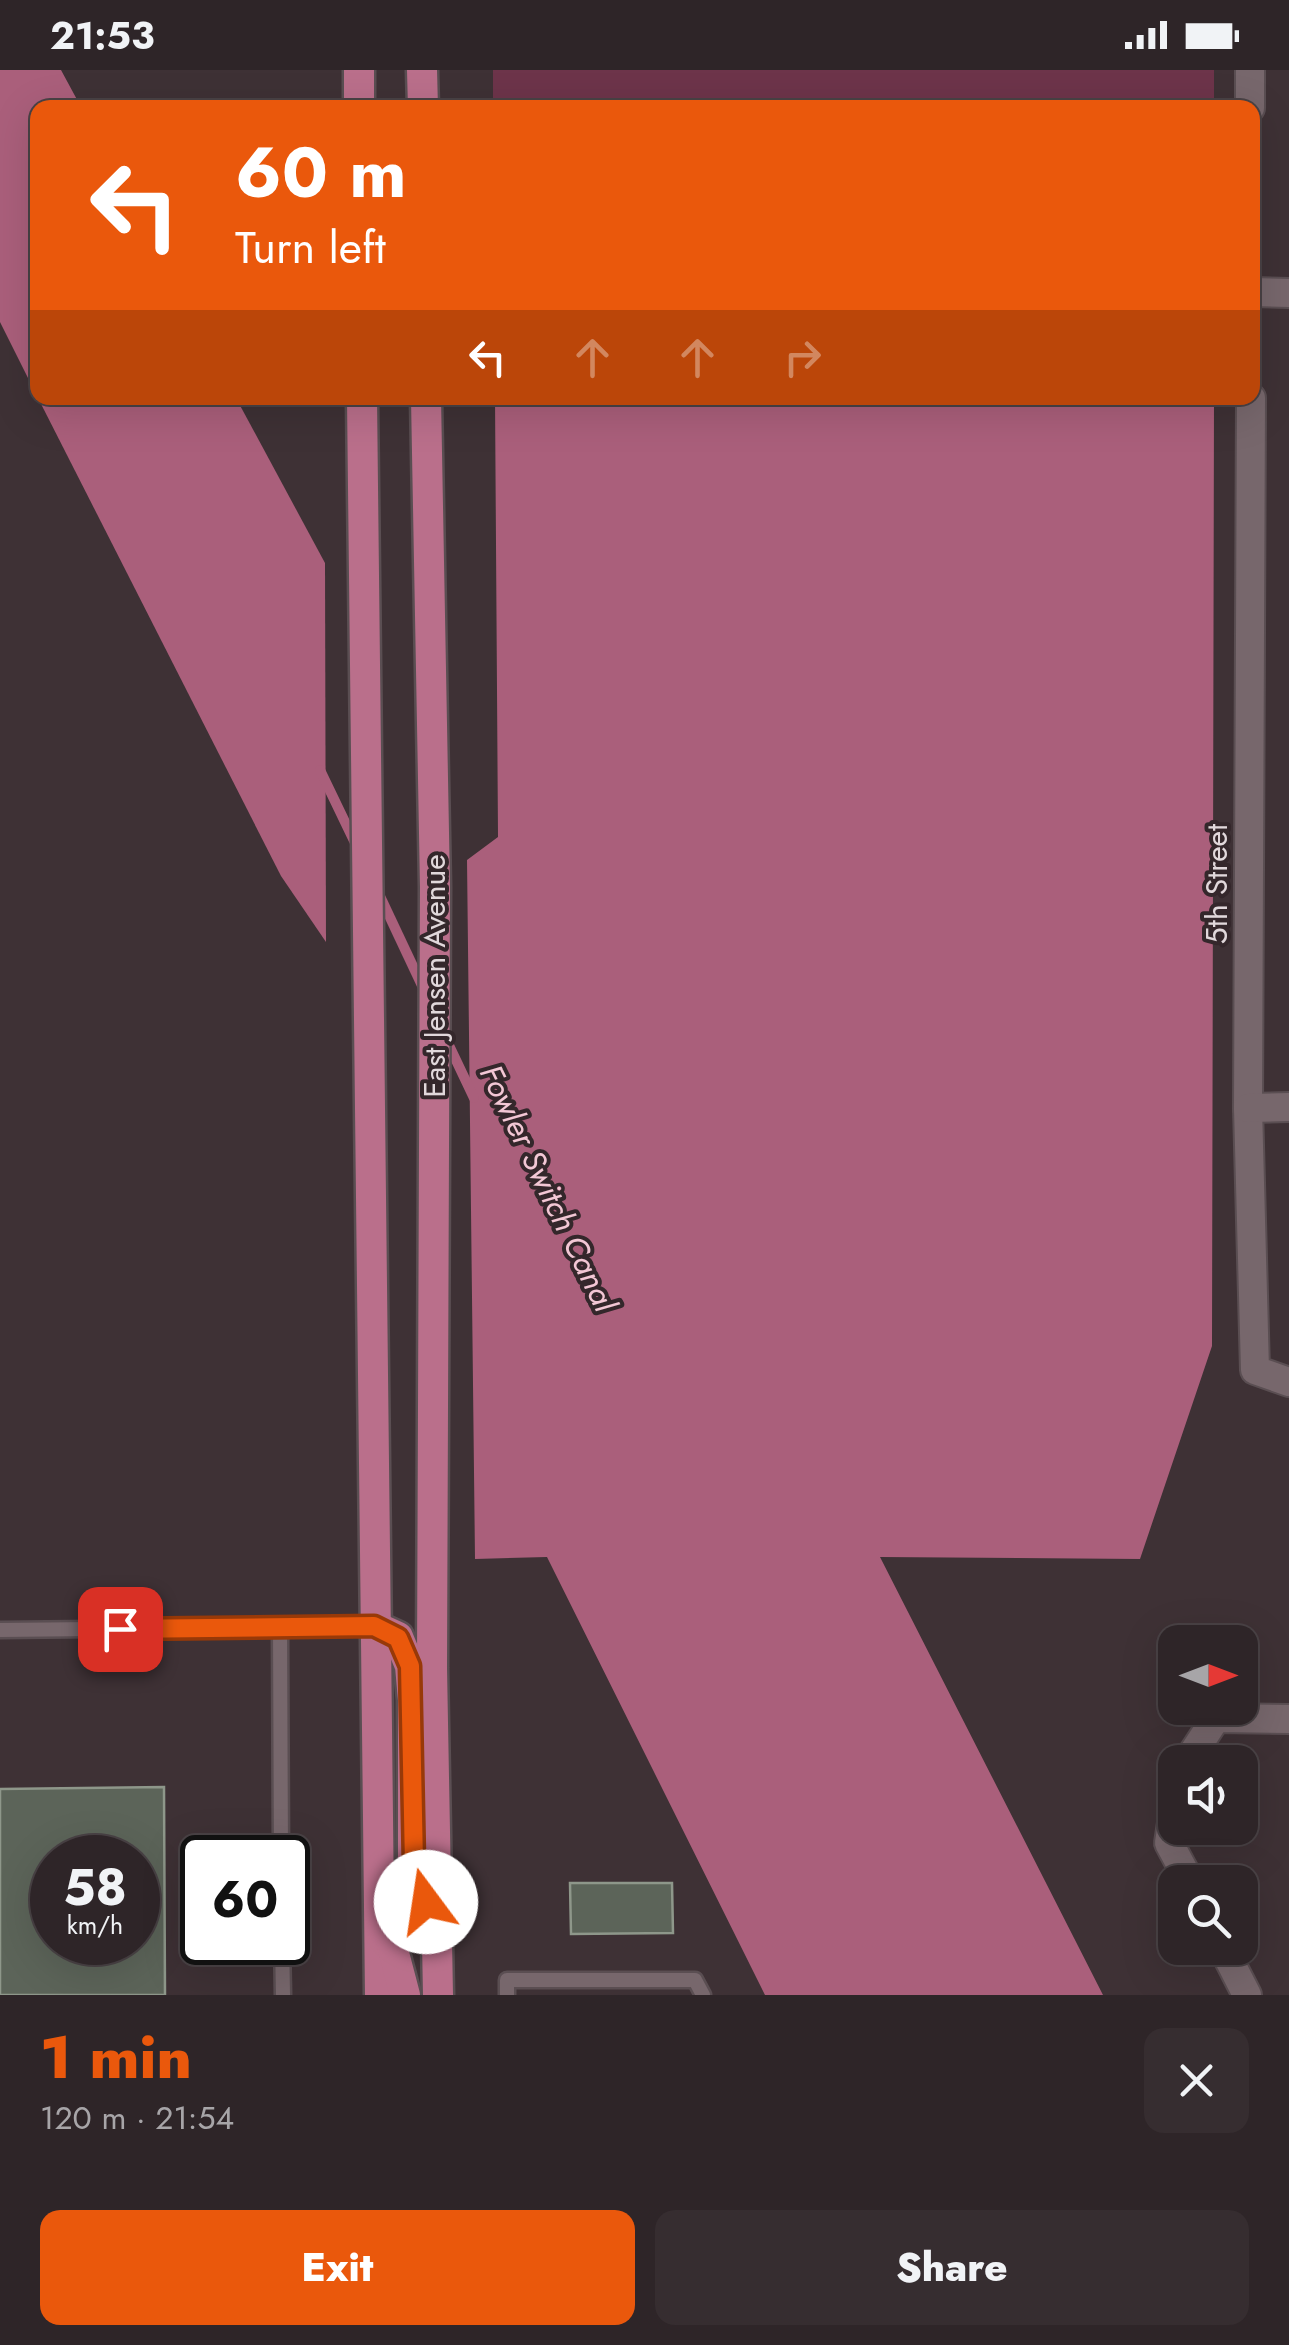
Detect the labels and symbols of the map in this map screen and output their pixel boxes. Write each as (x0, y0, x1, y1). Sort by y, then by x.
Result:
street label: 5th Street (1195, 823, 1238, 944)
street label: East Jensen Avenue (413, 854, 456, 1098)
water label: Fowler Switch Canal (468, 1057, 629, 1321)
pin (78, 1587, 163, 1672)
north arrow (1158, 1625, 1258, 1725)
speed limit sign: 60 (180, 1835, 310, 1965)
position arrow (374, 1850, 478, 1954)

